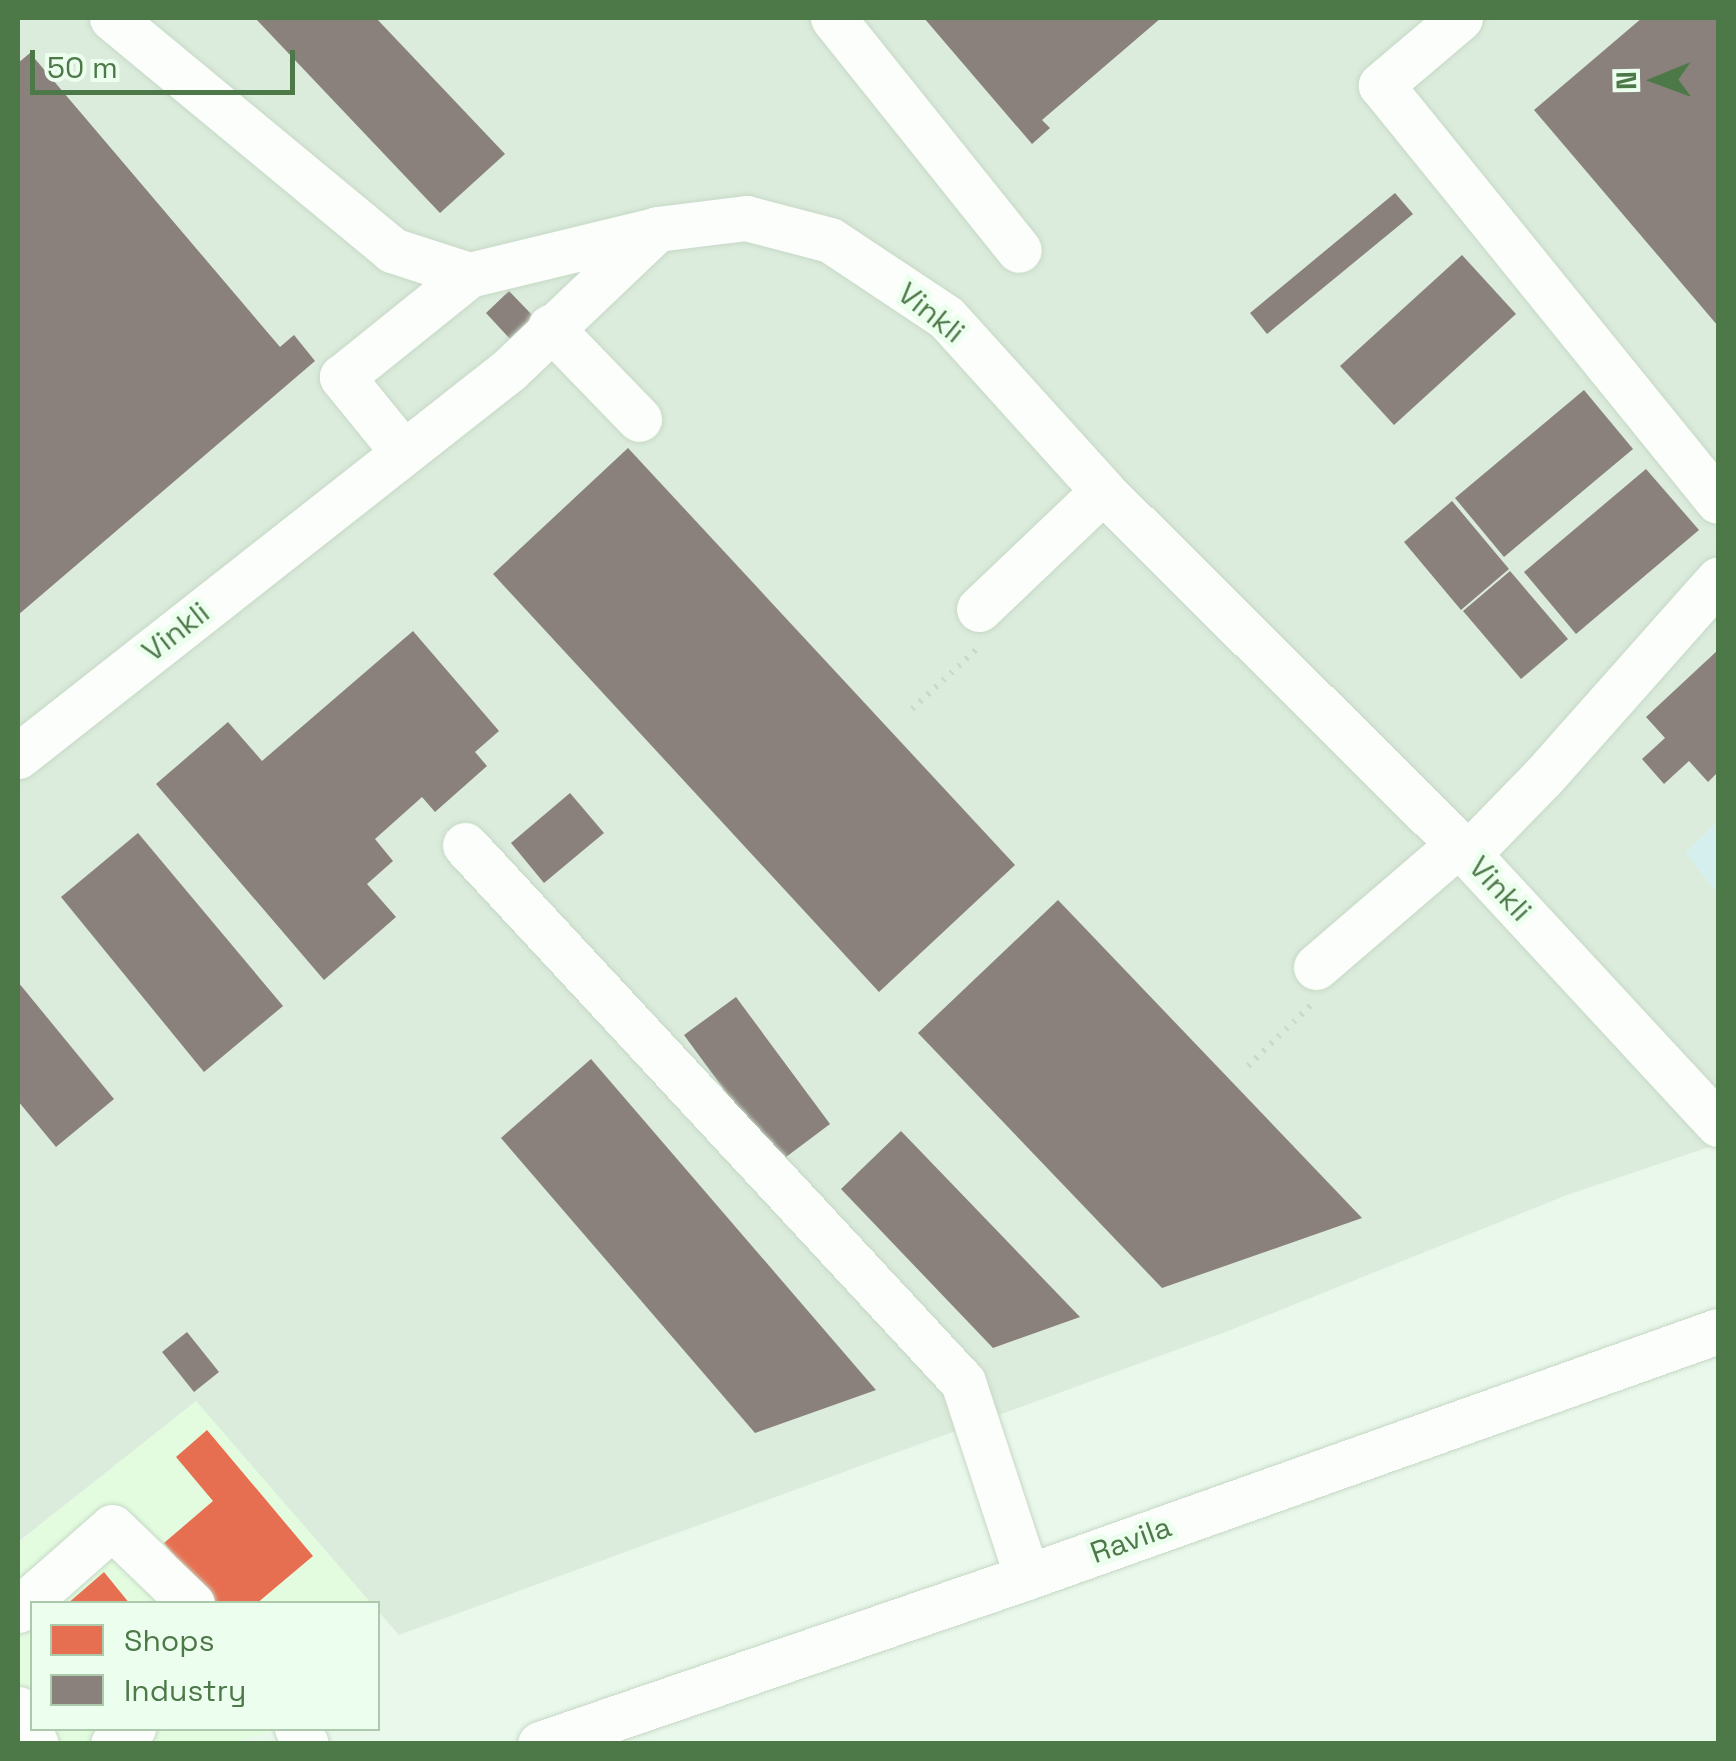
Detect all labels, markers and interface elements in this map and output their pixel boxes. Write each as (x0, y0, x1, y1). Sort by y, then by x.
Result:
scale bar (35, 30, 300, 92)
north arrow (1606, 30, 1706, 130)
text: 50 m (47, 48, 118, 87)
text: N (1608, 71, 1644, 90)
street label: Vinkli (890, 275, 972, 351)
street label: Vinkli (135, 595, 217, 669)
street label: Vinkli (1461, 849, 1539, 929)
street label: Ravila (1086, 1509, 1176, 1571)
legend (30, 1601, 380, 1731)
text: Shops (124, 1621, 214, 1660)
text: Industry (124, 1671, 246, 1710)

